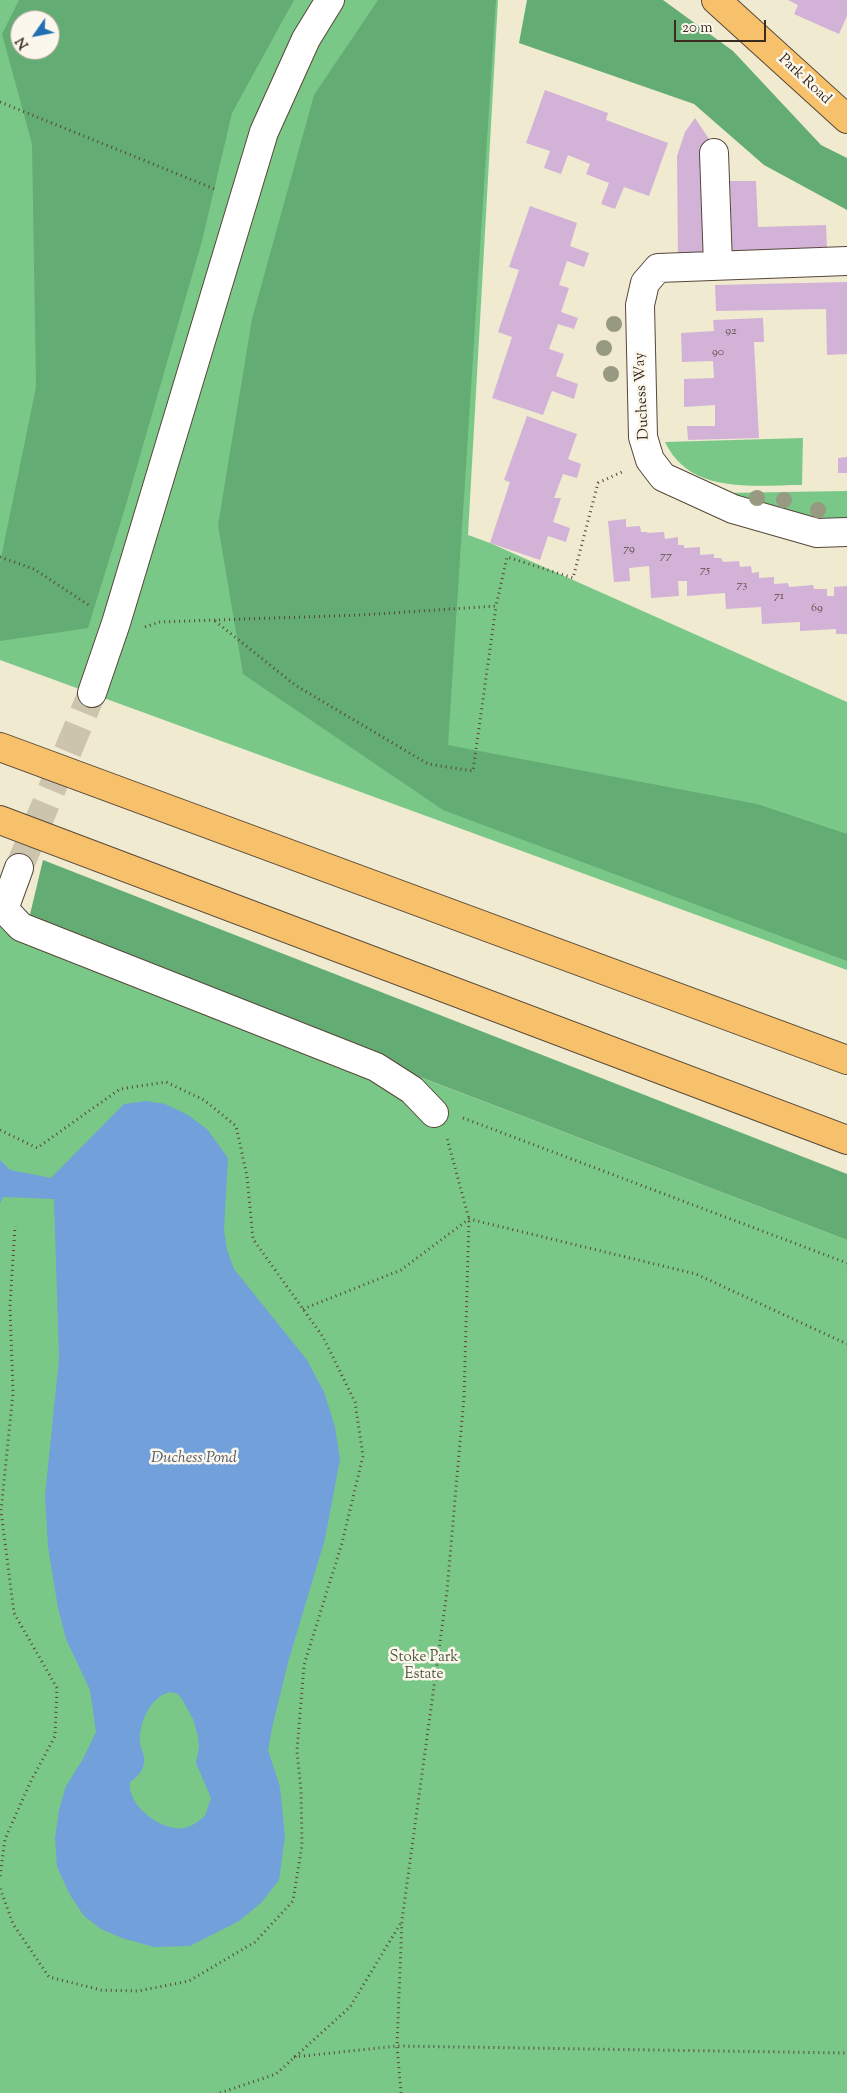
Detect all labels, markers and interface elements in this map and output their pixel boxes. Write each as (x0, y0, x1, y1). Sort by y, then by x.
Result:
north arrow (10, 10, 60, 60)
scale bar (677, 10, 770, 42)
text: 20 m (682, 18, 713, 39)
text: N (12, 32, 35, 53)
street label: Park Road (774, 51, 834, 109)
house number: 92 (725, 325, 737, 339)
house number: 90 (712, 346, 724, 360)
street label: Duchess Way (632, 352, 654, 440)
house number: 79 (623, 543, 635, 557)
house number: 77 (660, 550, 672, 564)
house number: 75 (700, 564, 710, 578)
house number: 73 (737, 579, 747, 593)
house number: 71 (774, 590, 784, 604)
house number: 69 (811, 602, 823, 616)
water label: Duchess Pond (151, 1449, 237, 1469)
park label: Stoke Park Estate (390, 1649, 458, 1684)

